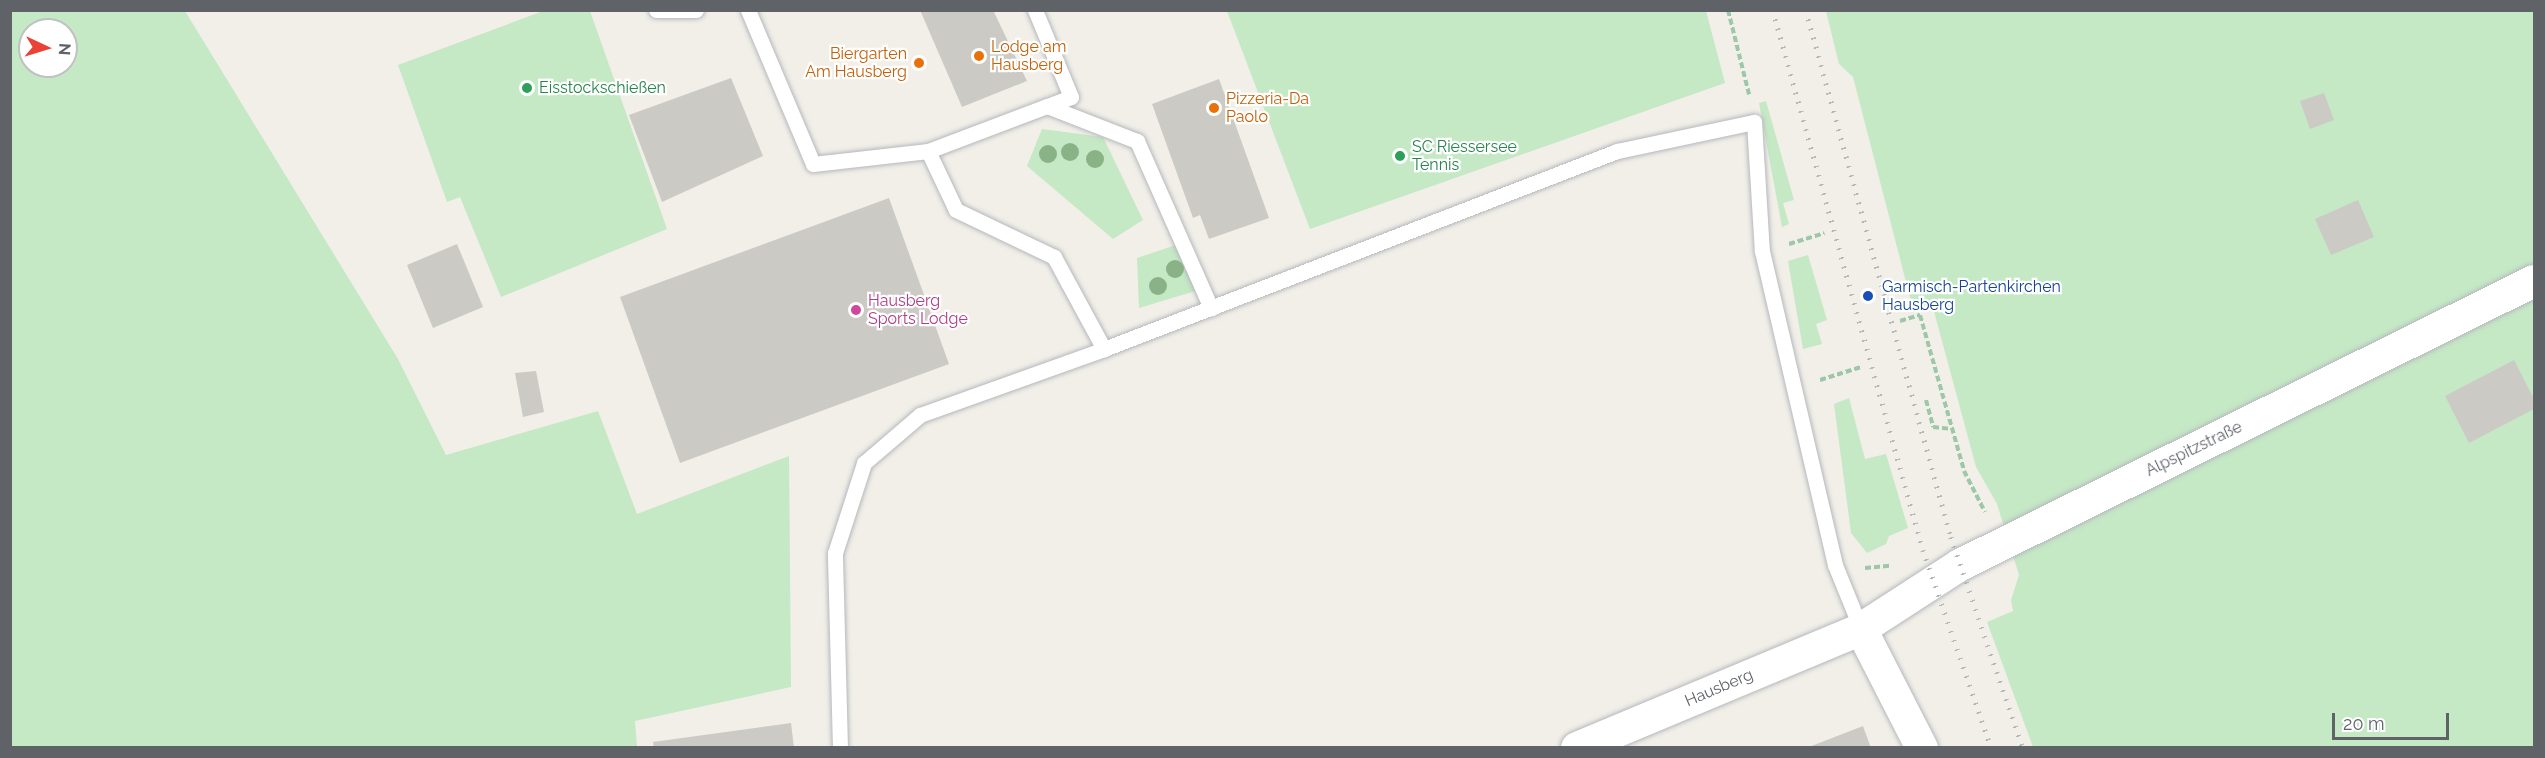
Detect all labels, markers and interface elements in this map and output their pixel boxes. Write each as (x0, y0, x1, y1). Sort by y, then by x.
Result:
north arrow (18, 18, 78, 78)
place label: Lodge am Hausberg (991, 37, 1066, 75)
text: N (55, 42, 74, 56)
place label: Biergarten Am Hausberg (805, 44, 907, 82)
marker: Lodge am Hausberg (972, 49, 986, 63)
marker: Biergarten Am Hausberg (912, 56, 926, 70)
place label: Eisstockschießen (539, 78, 666, 98)
marker: Eisstockschießen (520, 81, 534, 95)
place label: Pizzeria-Da Paolo (1226, 89, 1309, 127)
marker: Pizzeria-Da Paolo (1207, 101, 1221, 115)
place label: SC Riessersee Tennis (1412, 137, 1517, 175)
marker: SC Riessersee Tennis (1393, 149, 1407, 163)
place label: Garmisch-Partenkirchen Hausberg (1882, 277, 2061, 315)
marker: Garmisch-Partenkirchen Hausberg (1859, 287, 1877, 305)
place label: Hausberg Sports Lodge (868, 291, 968, 329)
marker: Hausberg Sports Lodge (849, 303, 863, 317)
street label: Alpspitzstraße (2143, 417, 2245, 481)
street label: Hausberg (1682, 665, 1756, 711)
scale bar (2335, 701, 2452, 739)
text: 20 m (2343, 713, 2385, 734)

